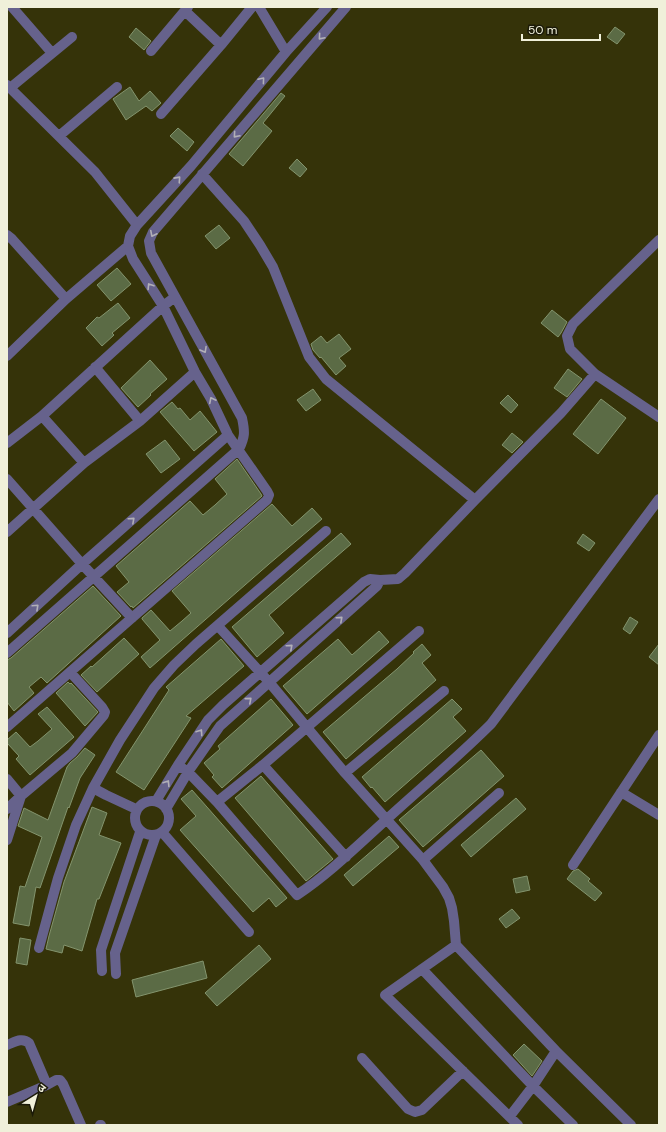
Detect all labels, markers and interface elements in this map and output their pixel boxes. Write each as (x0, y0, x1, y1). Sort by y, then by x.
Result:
scale bar (522, 16, 600, 42)
text: 50 m (528, 22, 557, 38)
one-way arrow (318, 32, 325, 39)
one-way arrow (258, 78, 265, 85)
one-way arrow (234, 130, 241, 138)
one-way arrow (173, 177, 180, 184)
one-way arrow (150, 230, 158, 238)
one-way arrow (147, 283, 154, 290)
one-way arrow (200, 346, 207, 353)
one-way arrow (209, 397, 216, 404)
one-way arrow (128, 517, 135, 524)
one-way arrow (31, 604, 39, 612)
one-way arrow (335, 616, 343, 624)
one-way arrow (285, 644, 293, 651)
one-way arrow (244, 698, 252, 705)
one-way arrow (195, 729, 203, 736)
one-way arrow (162, 780, 170, 787)
north arrow (16, 1076, 56, 1116)
text: उ (35, 1080, 49, 1096)

